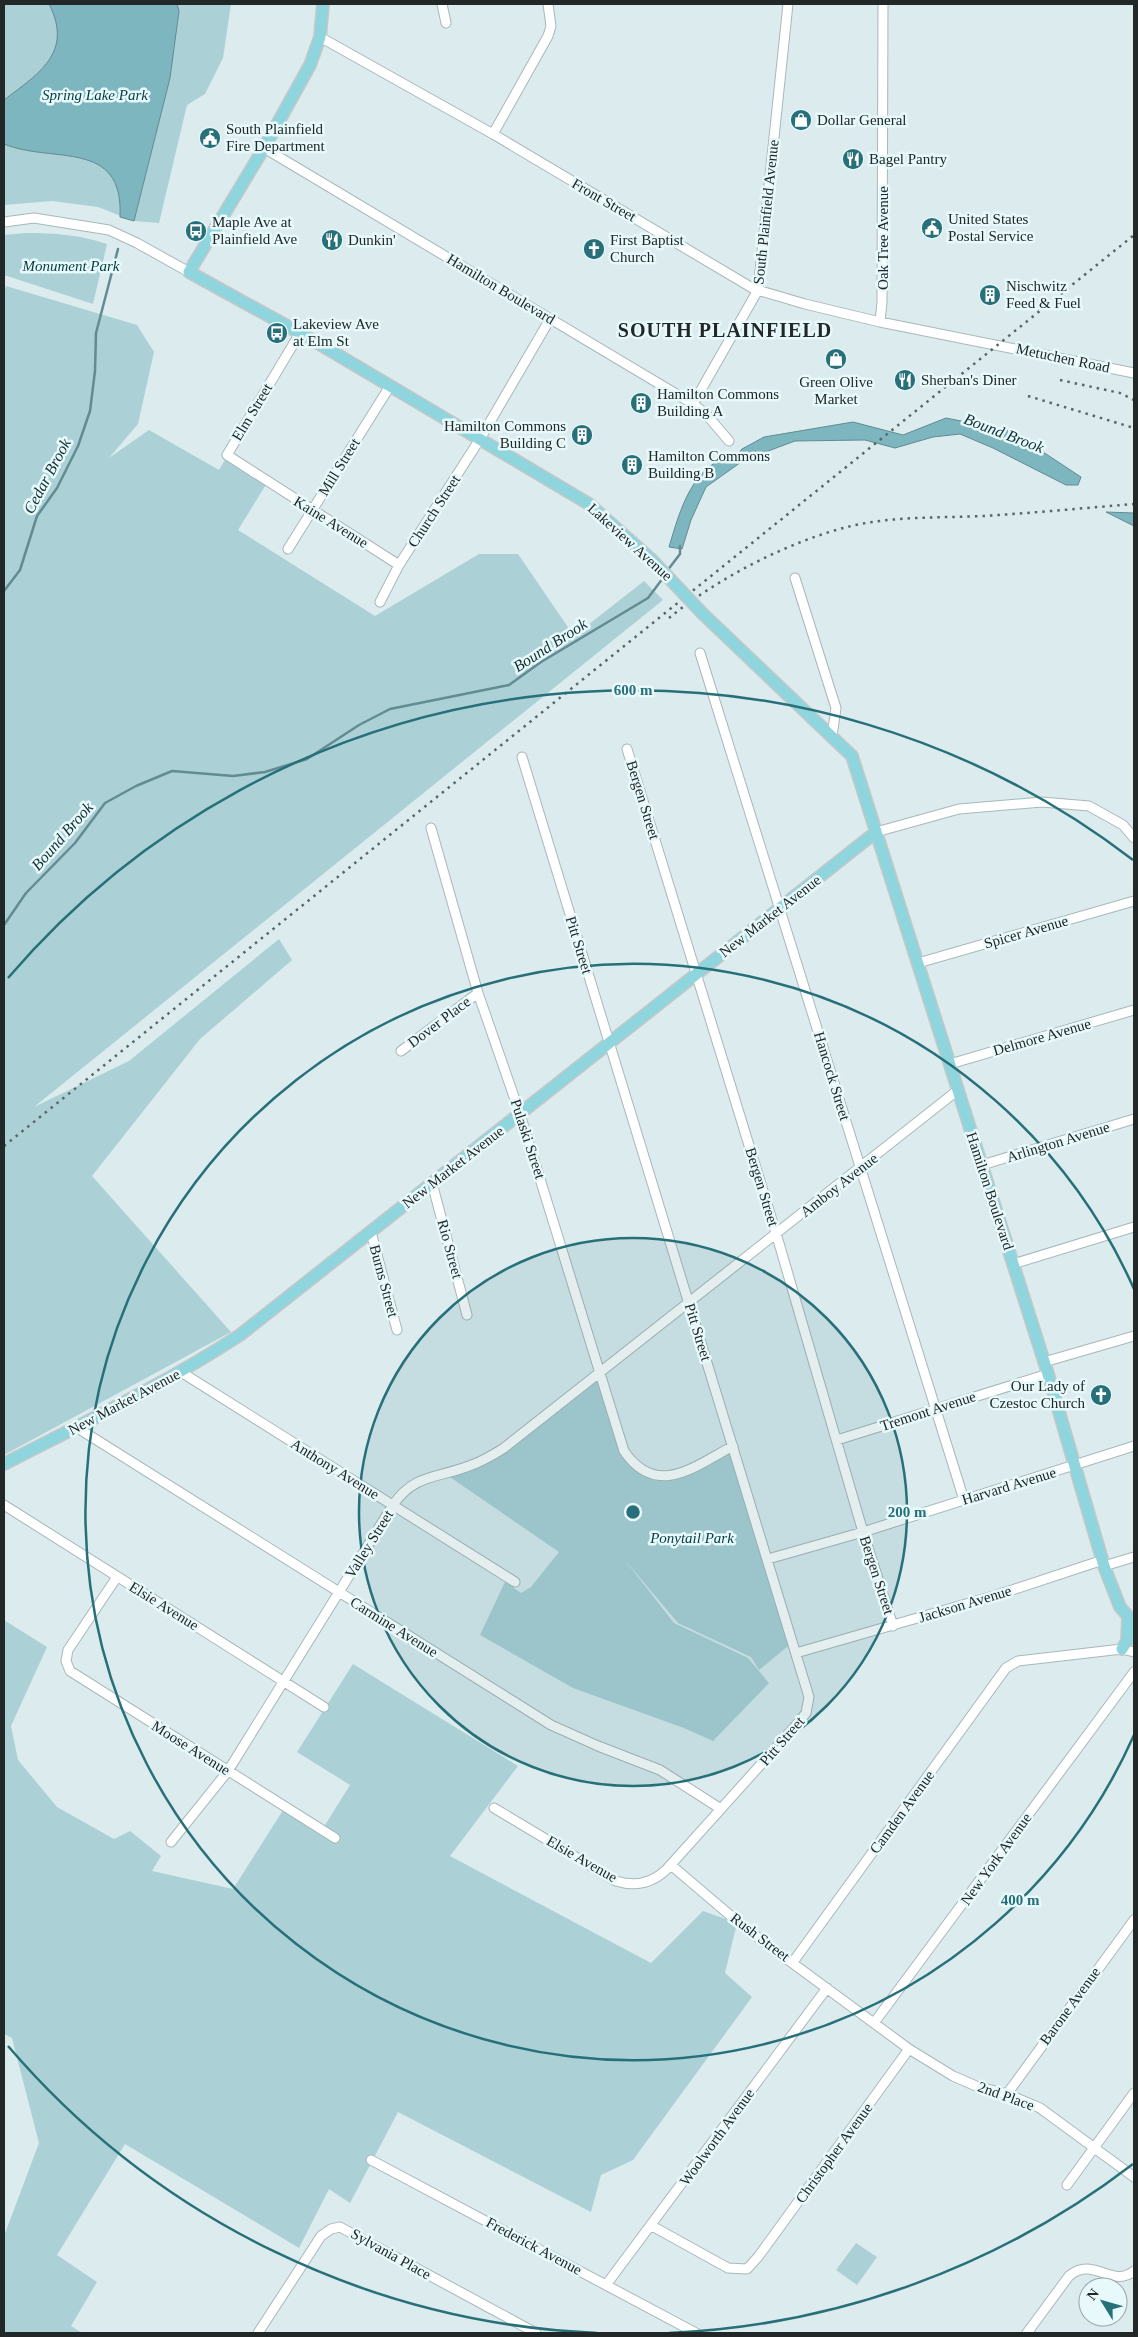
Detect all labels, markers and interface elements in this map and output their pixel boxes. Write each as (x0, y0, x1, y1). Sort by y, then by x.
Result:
park label: Spring Lake Park (42, 87, 148, 103)
shop icon: Dollar General (789, 108, 813, 132)
place label: Dollar General (817, 112, 907, 128)
place label: South Plainfield Fire Department (226, 121, 326, 154)
public building icon: South Plainfield Fire Department (198, 126, 222, 150)
street label: South Plainfield Avenue (750, 138, 782, 285)
restaurant icon: Bagel Pantry (841, 147, 865, 171)
place label: Bagel Pantry (869, 151, 947, 167)
street label: Front Street (569, 175, 640, 225)
street label: Oak Tree Avenue (875, 186, 891, 290)
place label: United States Postal Service (948, 211, 1034, 244)
place label: Maple Ave at Plainfield Ave (212, 214, 297, 247)
public building icon: United States Postal Service (920, 216, 944, 240)
bus stop icon: Maple Ave at Plainfield Ave (184, 219, 208, 243)
restaurant icon: Dunkin' (320, 228, 344, 252)
place label: Dunkin' (348, 232, 396, 248)
place label: First Baptist Church (610, 232, 685, 265)
church icon: First Baptist Church (582, 237, 606, 261)
street label: Hamilton Boulevard (444, 250, 558, 328)
park label: Monument Park (21, 258, 120, 274)
place label: Nischwitz Feed & Fuel (1006, 278, 1081, 311)
building icon: Nischwitz Feed & Fuel (978, 283, 1002, 307)
place label: Lakeview Ave at Elm St (293, 316, 379, 349)
district label: SOUTH PLAINFIELD (618, 319, 832, 341)
bus stop icon: Lakeview Ave at Elm St (265, 321, 289, 345)
street label: Metuchen Road (1015, 340, 1112, 376)
shop icon: Green Olive Market (824, 347, 848, 371)
restaurant icon: Sherban's Diner (893, 368, 917, 392)
place label: Sherban's Diner (921, 372, 1017, 388)
place label: Green Olive Market (799, 374, 873, 407)
street label: Elm Street (229, 380, 276, 443)
place label: Hamilton Commons Building A (657, 386, 779, 419)
building icon: Hamilton Commons Building A (629, 391, 653, 415)
water label: Bound Brook (962, 410, 1047, 456)
place label: Hamilton Commons Building C (444, 418, 566, 451)
building icon: Hamilton Commons Building C (570, 423, 594, 447)
water label: Cedar Brook (20, 435, 74, 516)
street label: Mill Street (315, 435, 363, 499)
place label: Hamilton Commons Building B (648, 448, 770, 481)
building icon: Hamilton Commons Building B (620, 453, 644, 477)
street label: Church Street (405, 471, 464, 550)
street label: Kaine Avenue (291, 493, 371, 551)
street label: Lakeview Avenue (585, 500, 676, 584)
water label: Bound Brook (510, 614, 591, 675)
text: 600 m (614, 682, 653, 698)
street label: Bergen Street (623, 759, 663, 842)
water label: Bound Brook (28, 798, 97, 873)
street label: New Market Avenue (716, 871, 824, 960)
street label: Spicer Avenue (982, 912, 1070, 952)
street label: Pitt Street (563, 914, 596, 977)
street label: Dover Place (405, 993, 474, 1051)
street label: Delmore Avenue (991, 1015, 1093, 1059)
street label: Hancock Street (811, 1030, 853, 1123)
street label: Pulaski Street (508, 1097, 549, 1182)
street label: Arlington Avenue (1005, 1119, 1112, 1165)
street label: New Market Avenue (399, 1122, 507, 1211)
street label: Hamilton Boulevard (963, 1130, 1017, 1252)
street label: Bergen Street (742, 1146, 782, 1229)
street label: Amboy Avenue (797, 1150, 881, 1220)
street label: Rio Street (434, 1218, 466, 1281)
street label: Burns Street (367, 1243, 402, 1320)
street label: Pitt Street (682, 1301, 715, 1364)
street label: New Market Avenue (66, 1366, 183, 1438)
place label: Our Lady of Czestoc Church (990, 1378, 1086, 1411)
church icon: Our Lady of Czestoc Church (1089, 1383, 1113, 1407)
street label: Tremont Avenue (878, 1388, 978, 1434)
street label: Anthony Avenue (288, 1435, 382, 1503)
street label: Harvard Avenue (960, 1464, 1058, 1508)
centre of rings (624, 1503, 642, 1521)
text: 200 m (888, 1504, 927, 1520)
street label: Valley Street (342, 1506, 397, 1581)
park label: Ponytail Park (649, 1530, 734, 1546)
street label: Bergen Street (857, 1534, 897, 1617)
street label: Elsie Avenue (126, 1578, 202, 1634)
street label: Jackson Avenue (917, 1582, 1014, 1626)
street label: Carmine Avenue (347, 1594, 441, 1660)
street label: Pitt Street (756, 1713, 808, 1769)
street label: Moose Avenue (149, 1718, 233, 1779)
street label: Camden Avenue (867, 1767, 938, 1857)
street label: New York Avenue (957, 1810, 1035, 1908)
street label: Elsie Avenue (544, 1832, 620, 1886)
text: 400 m (1001, 1892, 1040, 1908)
street label: Rush Street (727, 1910, 793, 1965)
street label: Barone Avenue (1037, 1964, 1104, 2048)
street label: 2nd Place (976, 2078, 1037, 2114)
street label: Woolworth Avenue (677, 2085, 758, 2188)
street label: Christopher Avenue (792, 2100, 876, 2206)
street label: Frederick Avenue (483, 2214, 585, 2278)
street label: Sylvania Place (348, 2225, 434, 2283)
north arrow (1078, 2277, 1128, 2327)
text: N (1084, 2286, 1102, 2303)

